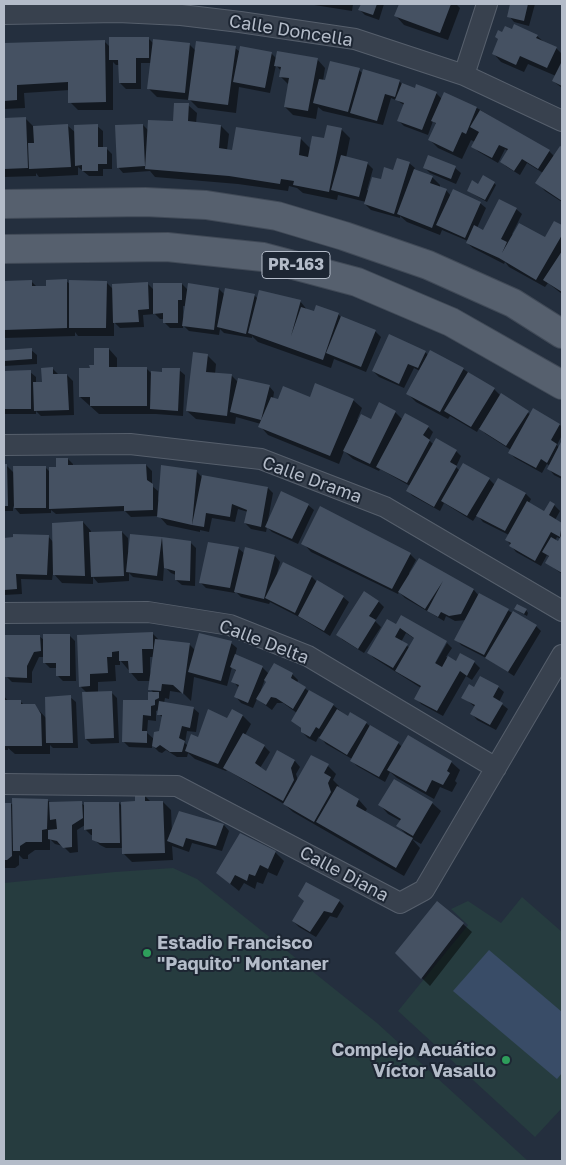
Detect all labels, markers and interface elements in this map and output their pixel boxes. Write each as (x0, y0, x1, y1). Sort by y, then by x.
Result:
street label: Calle Doncella (228, 11, 354, 51)
road number: PR-163 (262, 252, 330, 278)
street label: Calle Drama (259, 452, 365, 508)
street label: Calle Delta (216, 615, 312, 669)
street label: Calle Diana (296, 842, 392, 906)
place label: Estadio Francisco "Paquito" Montaner (157, 932, 329, 974)
marker: Estadio Francisco "Paquito" Montaner (141, 947, 153, 959)
place label: Complejo Acuático Víctor Vasallo (331, 1039, 496, 1082)
marker: Complejo Acuático Víctor Vasallo (500, 1054, 512, 1066)

